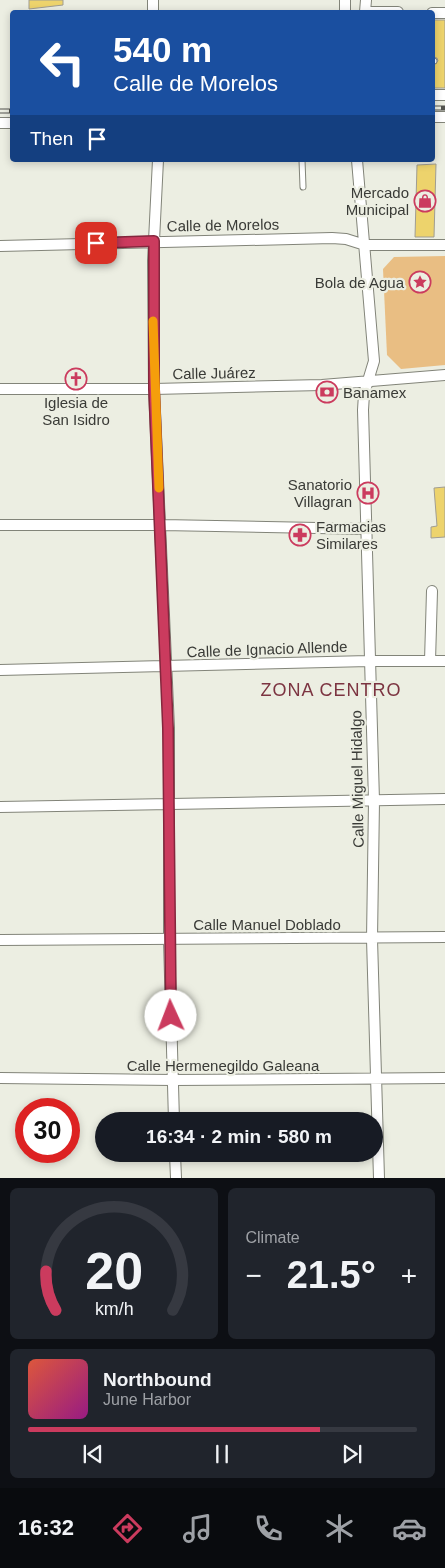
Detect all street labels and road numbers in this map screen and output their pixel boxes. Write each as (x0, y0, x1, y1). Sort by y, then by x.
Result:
street label: Calle de Morelos (167, 216, 279, 234)
street label: Calle Juárez (172, 364, 256, 382)
street label: Calle de Ignacio Allende (186, 638, 348, 660)
street label: Calle Miguel Hidalgo (347, 710, 367, 848)
street label: Calle Manuel Doblado (193, 916, 341, 933)
street label: Calle Hermenegildo Galeana (127, 1057, 320, 1074)

